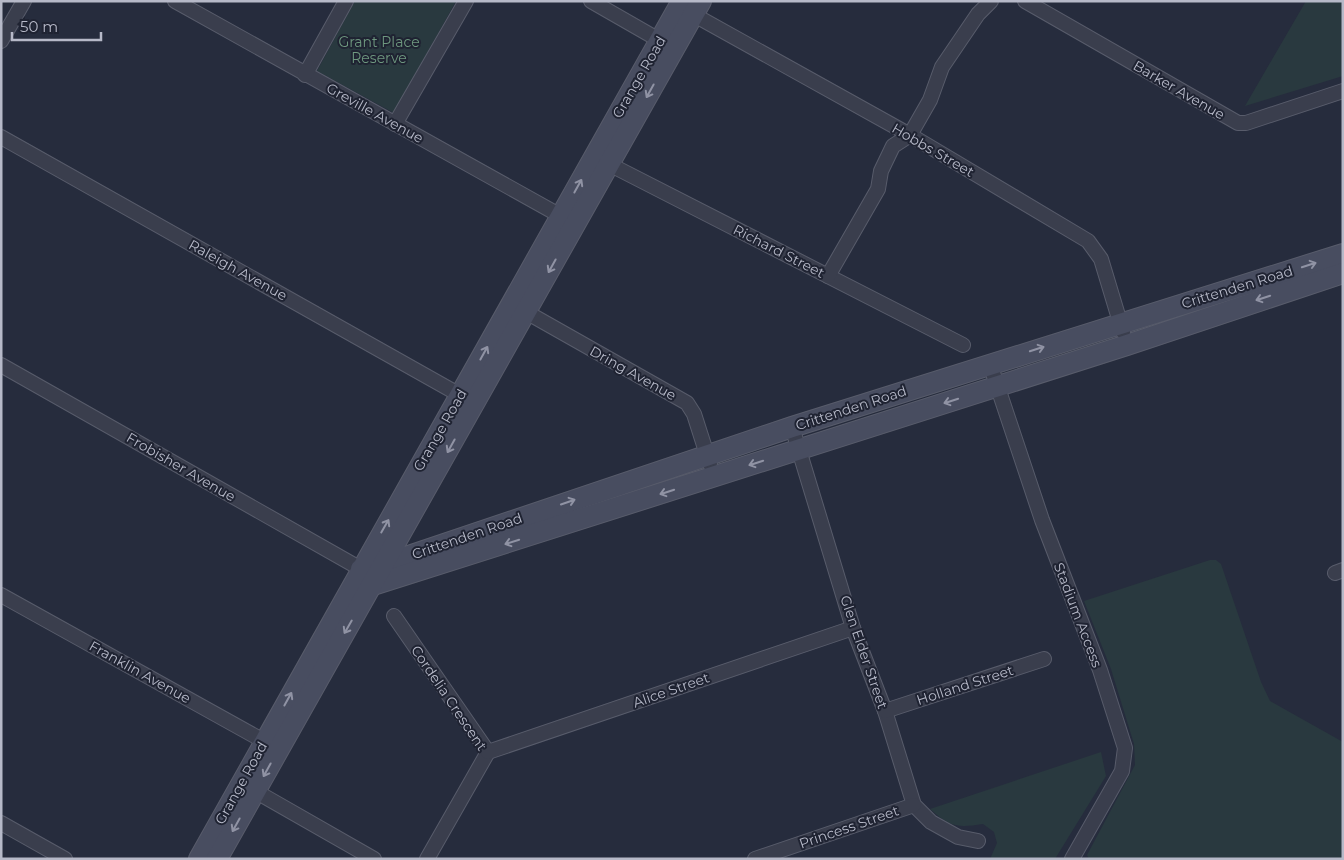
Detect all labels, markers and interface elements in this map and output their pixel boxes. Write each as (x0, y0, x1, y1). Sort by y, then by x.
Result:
scale bar (12, 10, 101, 42)
text: 50 m (20, 17, 58, 36)
park label: Grant Place Reserve (338, 33, 420, 67)
street label: Grange Road (608, 33, 670, 121)
street label: Barker Avenue (1130, 56, 1228, 124)
street label: Greville Avenue (323, 79, 427, 147)
one-way arrow (645, 83, 655, 98)
street label: Hobbs Street (889, 119, 978, 181)
one-way arrow (573, 180, 583, 194)
street label: Richard Street (730, 220, 828, 282)
street label: Raleigh Avenue (186, 235, 290, 305)
one-way arrow (546, 259, 556, 273)
one-way arrow (1301, 260, 1316, 269)
street label: Crittenden Road (1179, 261, 1295, 313)
one-way arrow (1255, 294, 1271, 304)
street label: Dring Avenue (586, 342, 680, 404)
one-way arrow (1028, 344, 1044, 353)
one-way arrow (479, 346, 489, 360)
street label: Crittenden Road (793, 382, 909, 434)
street label: Grange Road (409, 386, 471, 474)
one-way arrow (943, 396, 959, 406)
street label: Frobisher Avenue (123, 428, 239, 506)
one-way arrow (446, 438, 455, 453)
one-way arrow (749, 459, 764, 468)
one-way arrow (659, 487, 675, 497)
one-way arrow (559, 497, 575, 507)
street label: Crittenden Road (409, 509, 525, 563)
one-way arrow (381, 520, 391, 534)
one-way arrow (505, 537, 521, 547)
street label: Stadium Access (1050, 560, 1106, 670)
street label: Glen Elder Street (836, 593, 892, 711)
one-way arrow (343, 620, 353, 634)
street label: Franklin Avenue (86, 637, 194, 707)
street label: Cordelia Crescent (407, 642, 491, 754)
street label: Holland Street (914, 661, 1016, 709)
street label: Alice Street (630, 668, 712, 711)
one-way arrow (284, 692, 294, 707)
street label: Grange Road (211, 738, 271, 828)
one-way arrow (262, 762, 271, 777)
street label: Princess Street (797, 801, 902, 852)
one-way arrow (231, 817, 241, 831)

